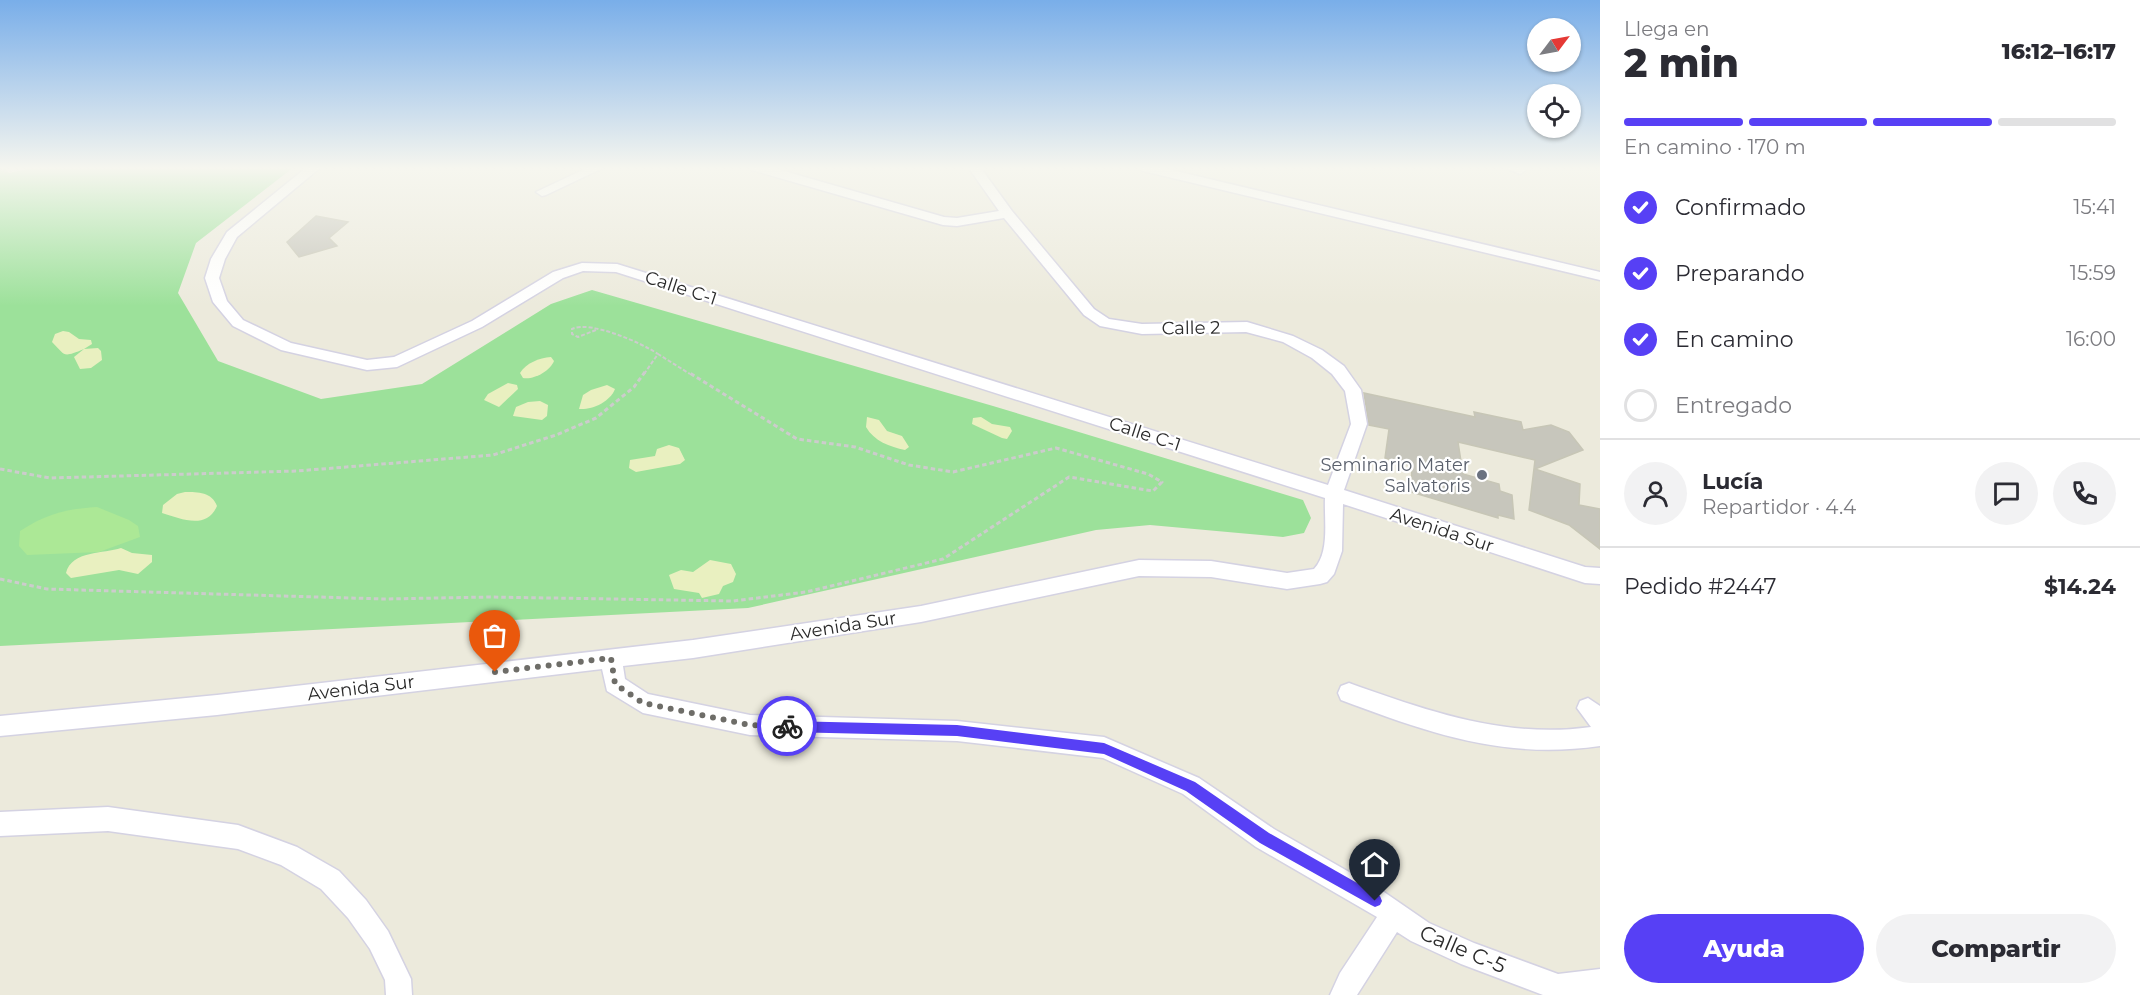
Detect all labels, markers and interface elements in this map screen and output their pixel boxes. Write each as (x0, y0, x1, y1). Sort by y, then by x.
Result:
text: Llega en (1624, 17, 1710, 41)
north arrow (1527, 18, 1581, 72)
map controls (1527, 18, 1581, 138)
text: 16:12–16:17 (2002, 38, 2116, 65)
text: 2 min (1624, 39, 1739, 87)
button: locate (1527, 84, 1581, 138)
text: En camino · 170 m (1624, 135, 1806, 159)
icon: check (1624, 191, 1657, 224)
text: Confirmado (1675, 194, 1806, 221)
text: 15:41 (2073, 195, 2116, 219)
icon: check (1624, 257, 1657, 290)
text: Preparando (1675, 260, 1804, 287)
text: 15:59 (2070, 261, 2116, 285)
street label: Calle C-1 (642, 266, 720, 310)
street label: Calle 2 (1161, 316, 1221, 340)
icon: check (1624, 323, 1657, 356)
text: En camino (1675, 326, 1794, 353)
text: 16:00 (2066, 327, 2116, 351)
text: Entregado (1675, 392, 1792, 419)
street label: Calle C-1 (1106, 412, 1184, 456)
place label: Seminario Mater Salvatoris (1321, 454, 1470, 497)
button: person (1624, 462, 1687, 525)
button: chat (1975, 462, 2038, 525)
button: phone (2053, 462, 2116, 525)
marker: Seminario Mater Salvatoris (1475, 468, 1489, 482)
text: Lucía (1702, 468, 1763, 495)
text: Repartidor · 4.4 (1702, 495, 1856, 519)
street label: Avenida Sur (1387, 503, 1497, 557)
text: Pedido #2447 (1624, 573, 1776, 600)
text: $14.24 (2044, 573, 2116, 600)
street label: Avenida Sur (788, 607, 898, 645)
pin (469, 610, 520, 672)
icon: bag (478, 619, 511, 652)
street label: Avenida Sur (306, 671, 416, 705)
courier (757, 696, 817, 756)
icon: bike (771, 710, 804, 743)
pin (1349, 839, 1400, 901)
icon: home (1358, 848, 1391, 881)
button: Ayuda (1624, 914, 1864, 983)
button: Compartir (1876, 914, 2116, 983)
street label: Calle C-5 (1416, 920, 1510, 978)

